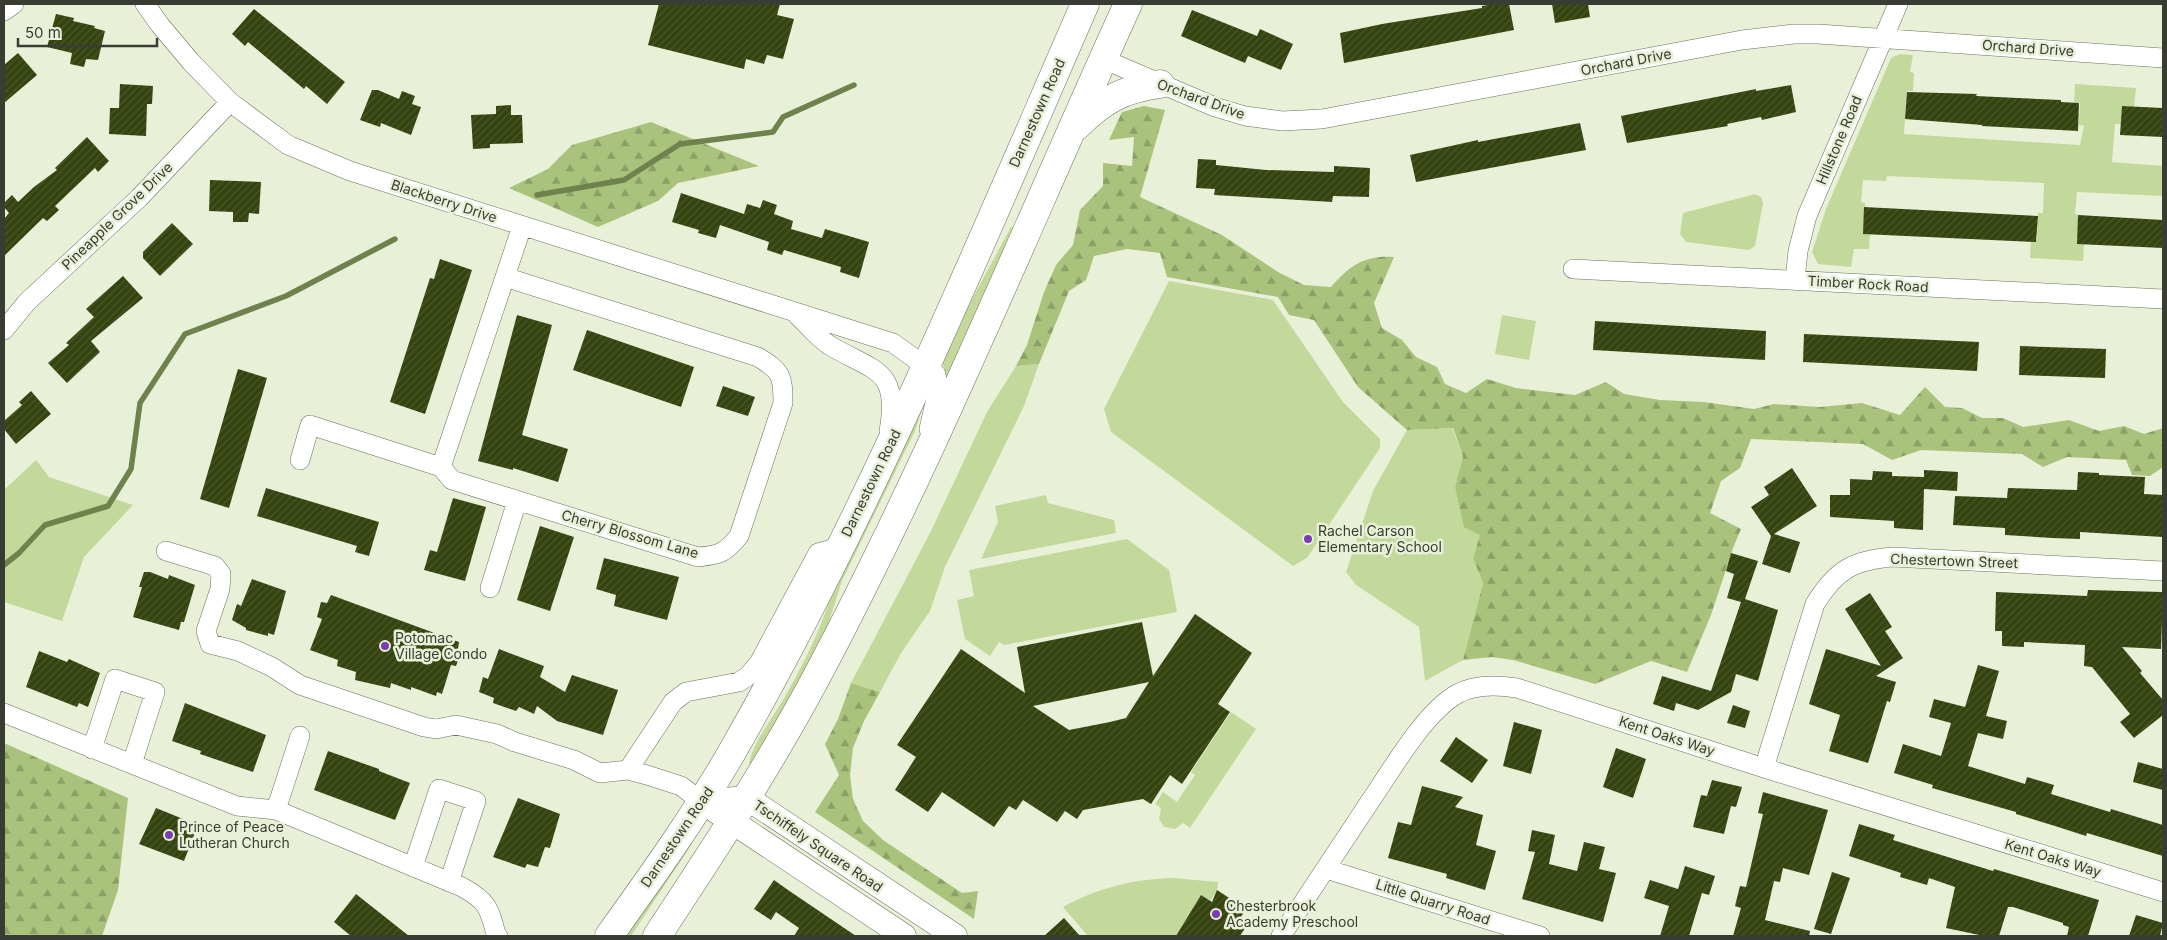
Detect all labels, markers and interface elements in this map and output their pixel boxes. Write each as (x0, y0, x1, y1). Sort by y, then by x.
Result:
scale bar (18, 15, 156, 47)
text: 50 m (25, 23, 61, 42)
street label: Orchard Drive (1981, 36, 2075, 59)
street label: Orchard Drive (1579, 44, 1673, 79)
street label: Darnestown Road (1005, 56, 1068, 170)
street label: Orchard Drive (1155, 75, 1247, 122)
street label: Hillstone Road (1812, 93, 1865, 187)
street label: Pineapple Grove Drive (58, 158, 176, 273)
street label: Blackberry Drive (389, 175, 499, 226)
street label: Timber Rock Road (1807, 272, 1929, 295)
street label: Darnestown Road (837, 426, 904, 539)
street label: Cherry Blossom Lane (560, 506, 701, 561)
place label: Rachel Carson Elementary School (1318, 522, 1442, 555)
marker: Rachel Carson Elementary School (1302, 533, 1314, 545)
street label: Chestertown Street (1890, 550, 2019, 571)
place label: Potomac Village Condo (395, 629, 487, 662)
marker: Potomac Village Condo (379, 640, 391, 652)
street label: Kent Oaks Way (1617, 712, 1717, 759)
street label: Darnestown Road (637, 783, 716, 890)
street label: Tschiffely Square Road (750, 796, 886, 895)
place label: Prince of Peace Lutheran Church (179, 818, 290, 851)
marker: Prince of Peace Lutheran Church (163, 829, 175, 841)
street label: Kent Oaks Way (2003, 835, 2104, 880)
street label: Little Quarry Road (1374, 875, 1492, 928)
place label: Chesterbrook Academy Preschool (1226, 897, 1358, 930)
marker: Chesterbrook Academy Preschool (1210, 908, 1222, 920)

